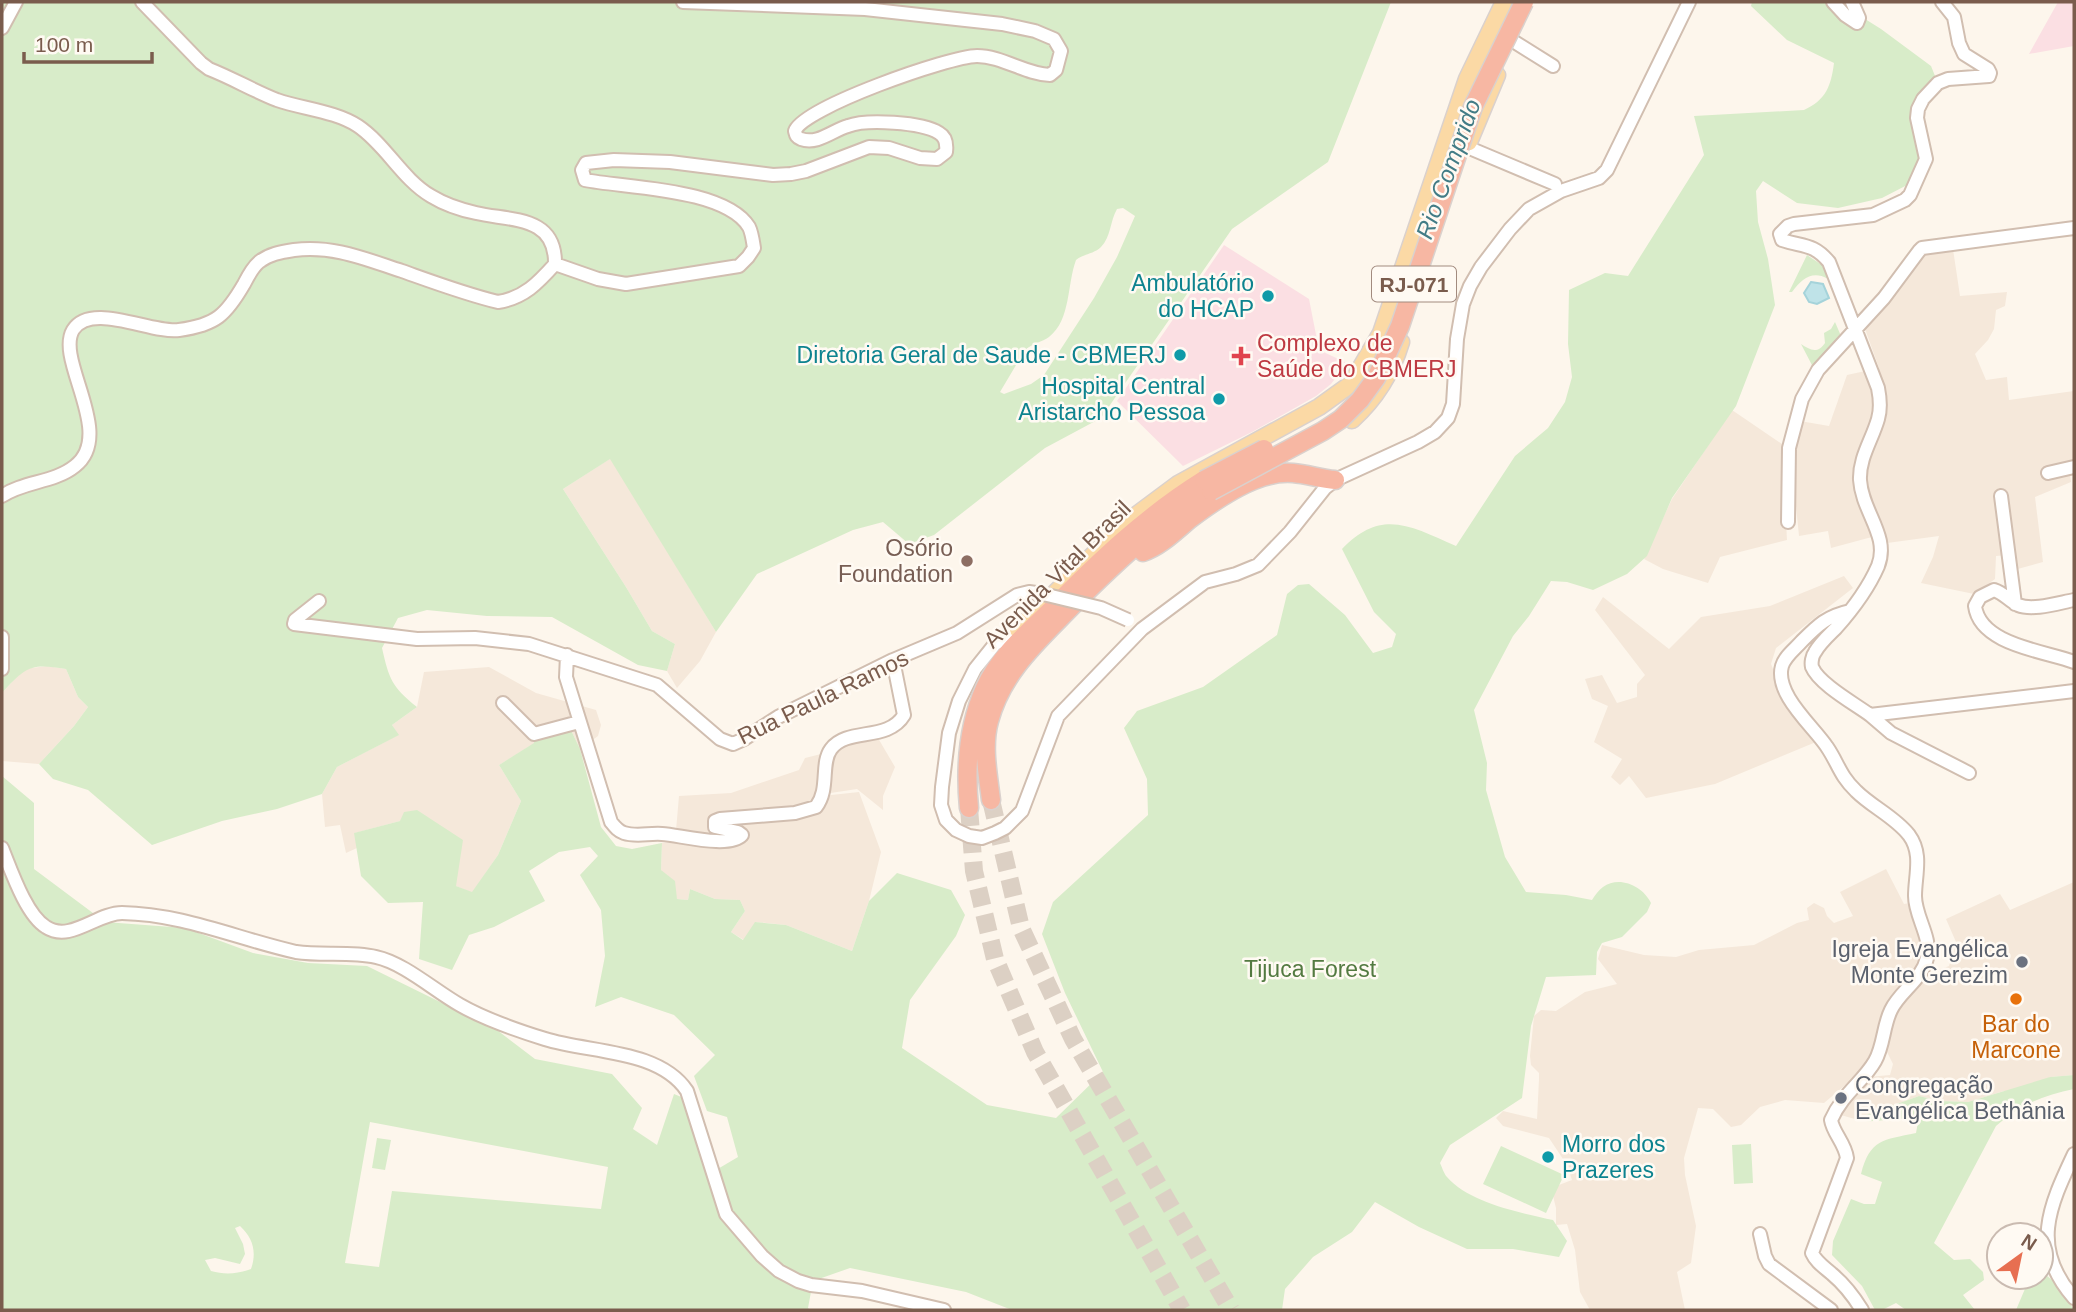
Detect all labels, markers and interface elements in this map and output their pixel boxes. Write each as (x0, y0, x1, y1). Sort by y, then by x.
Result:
scale bar (24, 21, 152, 65)
text: 100 m (35, 33, 93, 56)
water label: Rio Comprido (1410, 95, 1486, 243)
road number: RJ-071 (1372, 266, 1456, 302)
place label: Ambulatório do HCAP (1131, 270, 1254, 322)
marker: Ambulatório do HCAP (1260, 288, 1276, 304)
place label: Complexo de Saúde do CBMERJ (1257, 330, 1456, 382)
place label: Diretoria Geral de Saude - CBMERJ (797, 342, 1166, 368)
marker: Complexo de Saúde do CBMERJ (1231, 346, 1251, 366)
marker: Diretoria Geral de Saude - CBMERJ (1172, 347, 1188, 363)
place label: Hospital Central Aristarcho Pessoa (1018, 373, 1205, 425)
marker: Hospital Central Aristarcho Pessoa (1211, 391, 1227, 407)
street label: Avenida Vital Brasil (978, 495, 1136, 653)
place label: Osório Foundation (838, 535, 953, 587)
marker: Osório Foundation (959, 553, 975, 569)
street label: Rua Paula Ramos (733, 644, 913, 750)
place label: Igreja Evangélica Monte Gerezim (1832, 936, 2008, 988)
marker: Igreja Evangélica Monte Gerezim (2014, 954, 2030, 970)
park label: Tijuca Forest (1244, 956, 1377, 982)
marker: Bar do Marcone (2008, 991, 2024, 1007)
place label: Bar do Marcone (1971, 1011, 2061, 1063)
place label: Congregação Evangélica Bethânia (1855, 1072, 2065, 1124)
marker: Congregação Evangélica Bethânia (1833, 1090, 1849, 1106)
place label: Morro dos Prazeres (1562, 1131, 1666, 1183)
marker: Morro dos Prazeres (1540, 1149, 1556, 1165)
north arrow (1985, 1221, 2055, 1291)
text: N (2018, 1230, 2040, 1255)

